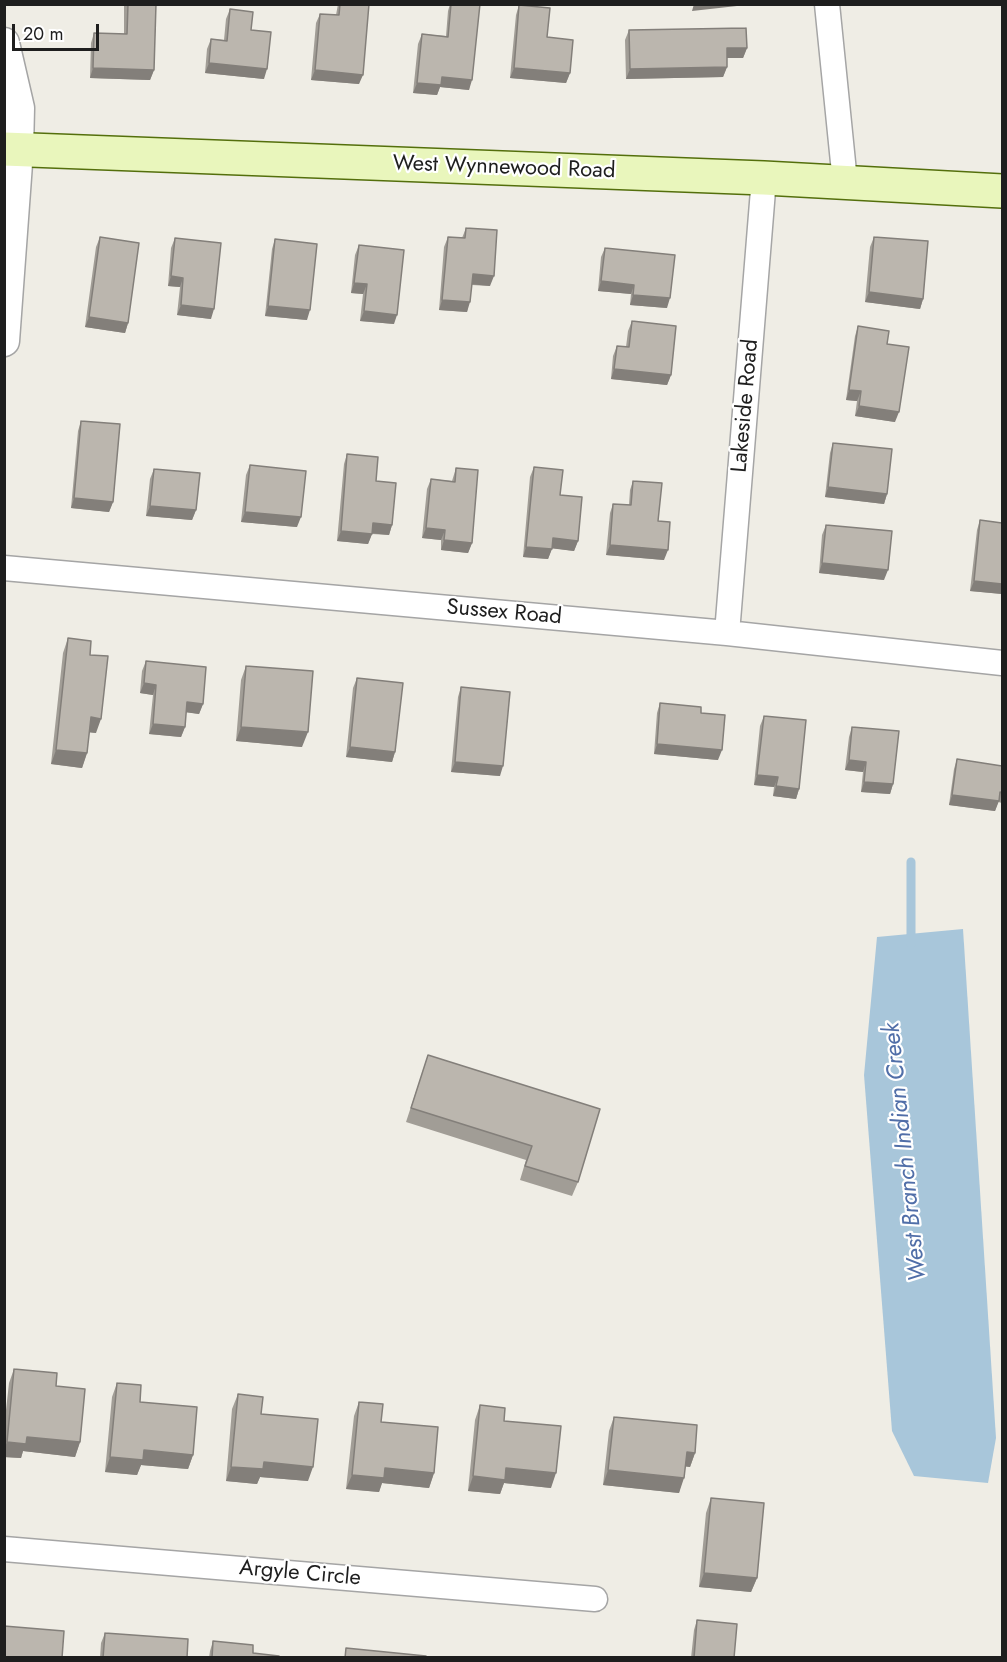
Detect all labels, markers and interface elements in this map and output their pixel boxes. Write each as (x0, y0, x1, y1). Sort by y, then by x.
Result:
scale bar (15, 12, 102, 50)
text: 20 m (23, 21, 63, 47)
street label: West Wynnewood Road (392, 151, 616, 185)
street label: Lakeside Road (727, 338, 765, 474)
street label: Sussex Road (445, 595, 563, 631)
water label: West Branch Indian Creek (878, 1021, 934, 1283)
street label: Argyle Circle (238, 1556, 362, 1592)

